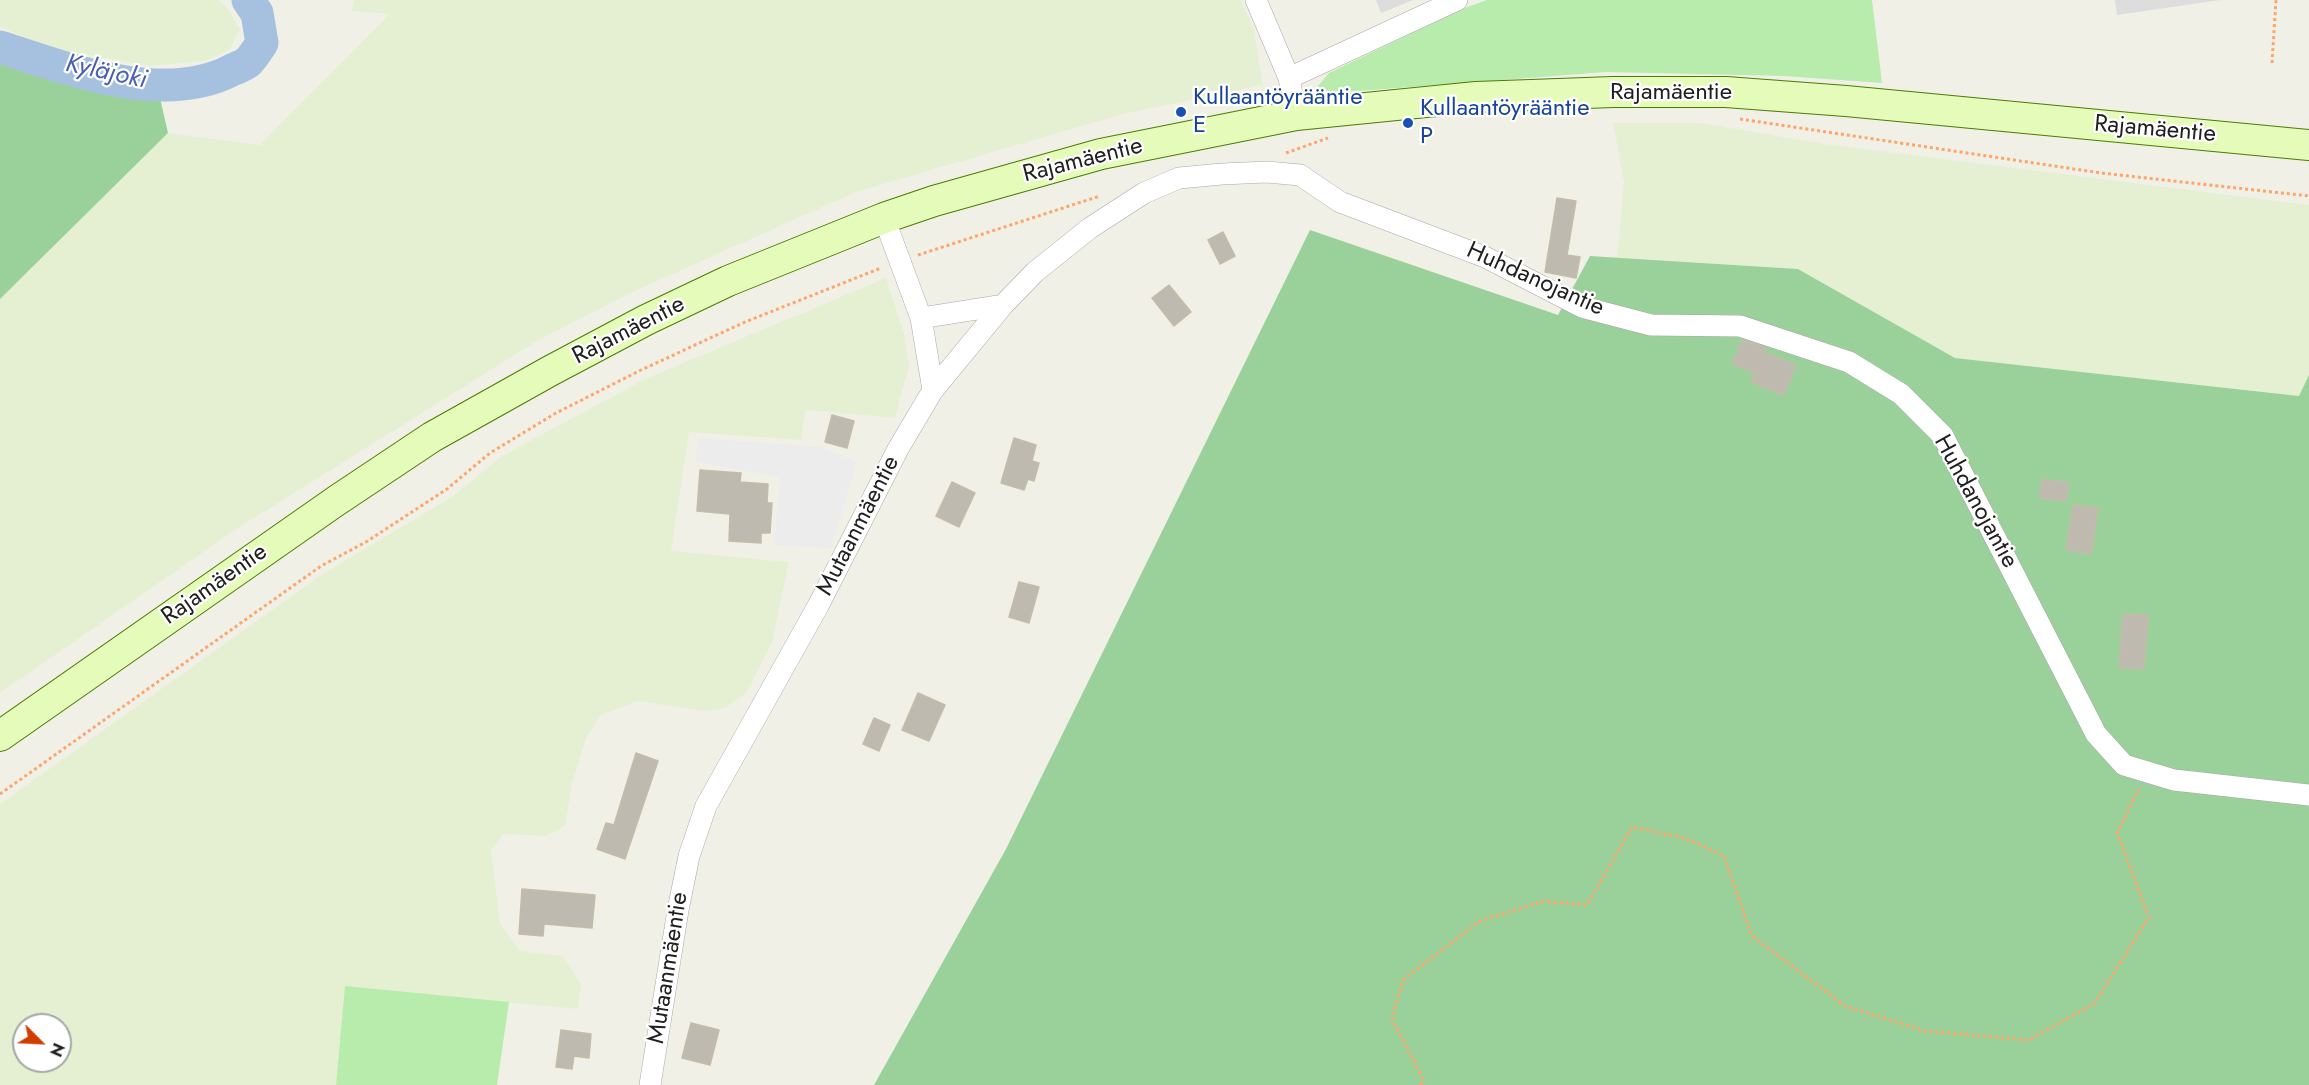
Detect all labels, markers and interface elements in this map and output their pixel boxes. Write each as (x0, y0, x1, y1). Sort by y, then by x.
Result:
water label: Kyläjoki (63, 49, 149, 97)
street label: Rajamäentie (1610, 79, 1732, 107)
place label: Kullaantöyrääntie E (1193, 84, 1363, 140)
place label: Kullaantöyrääntie P (1420, 95, 1590, 151)
marker: Kullaantöyrääntie E (1174, 105, 1188, 119)
street label: Rajamäentie (2093, 110, 2217, 150)
marker: Kullaantöyrääntie P (1401, 116, 1415, 130)
street label: Rajamäentie (1020, 132, 1146, 190)
street label: Huhdanojantie (1462, 237, 1608, 323)
street label: Rajamäentie (568, 290, 690, 372)
street label: Huhdanojantie (1927, 430, 2023, 574)
street label: Mutaanmäentie (811, 451, 907, 601)
street label: Rajamäentie (157, 538, 273, 632)
street label: Mutaanmäentie (643, 890, 695, 1046)
north arrow (12, 1013, 72, 1073)
text: N (44, 1039, 70, 1060)

